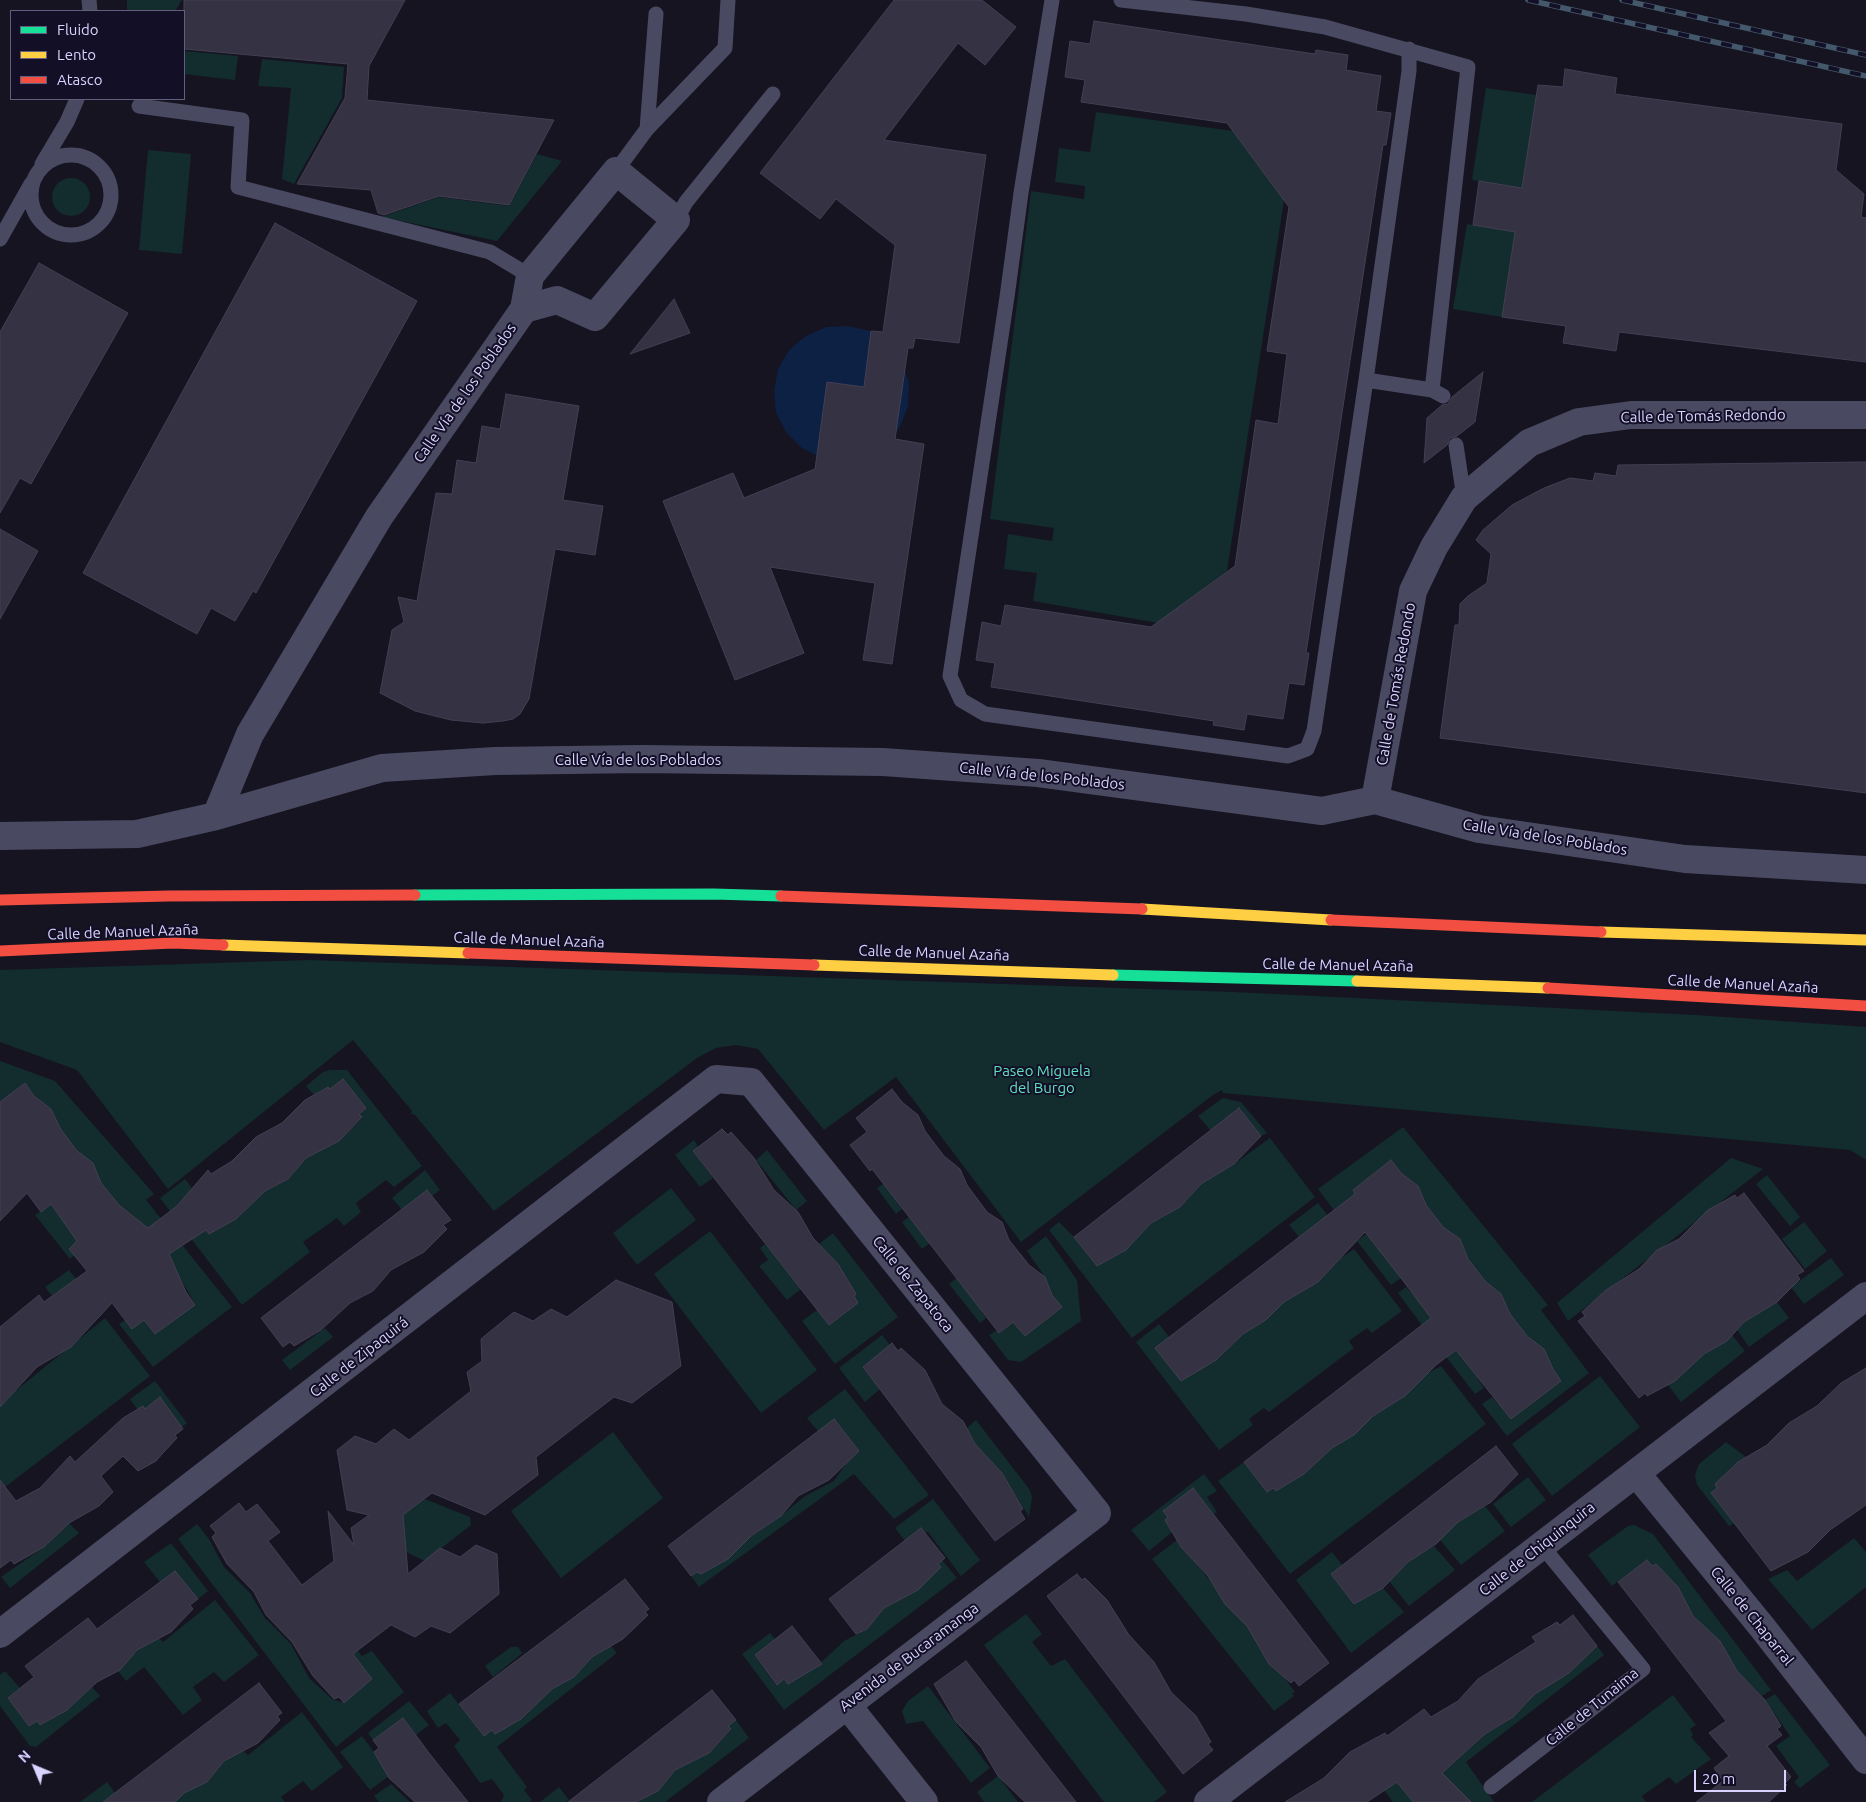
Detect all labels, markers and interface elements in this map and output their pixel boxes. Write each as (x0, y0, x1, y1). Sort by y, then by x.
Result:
legend (10, 10, 185, 100)
text: Fluido (57, 21, 99, 38)
text: Lento (57, 46, 96, 63)
text: Atasco (57, 71, 103, 88)
street label: Calle Vía de los Poblados (410, 320, 520, 466)
street label: Calle de Tomás Redondo (1620, 406, 1786, 426)
street label: Calle de Tomás Redondo (1373, 601, 1419, 767)
street label: Calle Vía de los Poblados (555, 751, 721, 769)
street label: Calle Vía de los Poblados (958, 758, 1126, 794)
street label: Calle Vía de los Poblados (1461, 815, 1629, 859)
street label: Calle de Manuel Azaña (47, 920, 199, 944)
street label: Calle de Manuel Azaña (453, 928, 605, 952)
street label: Calle de Manuel Azaña (858, 941, 1010, 965)
street label: Calle de Manuel Azaña (1262, 955, 1414, 975)
street label: Calle de Manuel Azaña (1667, 971, 1819, 997)
park label: Paseo Miguela del Burgo (993, 1062, 1091, 1097)
street label: Calle de Zapatoca (869, 1232, 957, 1336)
street label: Calle de Zipaquirá (306, 1313, 412, 1401)
street label: Calle de Chiquinquira (1475, 1498, 1599, 1600)
street label: Calle de Chaparral (1707, 1563, 1797, 1669)
street label: Avenida de Bucaramanga (836, 1599, 982, 1715)
street label: Calle de Tunaima (1542, 1664, 1642, 1750)
north arrow (10, 1742, 60, 1792)
text: N (15, 1747, 34, 1766)
scale bar (1696, 1760, 1788, 1792)
text: 20 m (1702, 1770, 1735, 1787)

